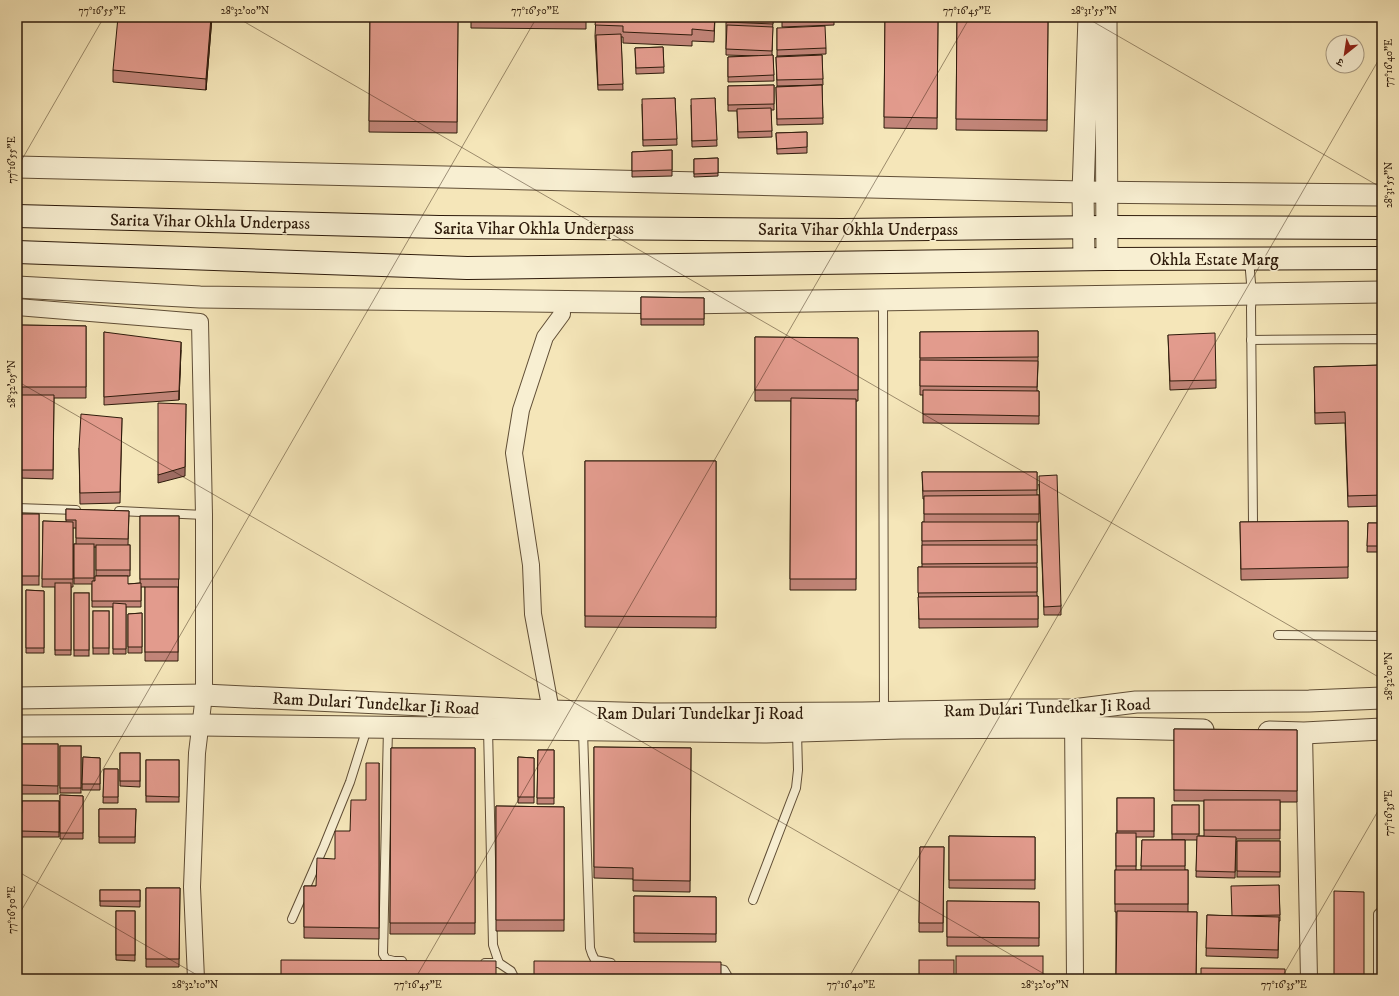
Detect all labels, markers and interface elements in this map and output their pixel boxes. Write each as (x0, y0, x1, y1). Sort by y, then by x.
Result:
text: 77°16'55"E (78, 5, 126, 17)
text: 28°32'00"N (221, 5, 269, 17)
text: 77°16'50"E (511, 5, 559, 17)
text: 77°16'45"E (943, 5, 991, 17)
text: 28°31'55"N (1071, 5, 1117, 17)
north arrow (1325, 34, 1365, 74)
text: 77°16'40"E (1383, 39, 1395, 87)
text: उ (1333, 54, 1347, 70)
text: 77°16'55"E (6, 136, 18, 184)
text: 28°31'55"N (1383, 162, 1395, 208)
street label: Sarita Vihar Okhla Underpass (110, 209, 310, 235)
street label: Sarita Vihar Okhla Underpass (434, 218, 634, 240)
street label: Sarita Vihar Okhla Underpass (758, 219, 958, 241)
street label: Okhla Estate Marg (1149, 249, 1279, 271)
text: 28°32'05"N (6, 360, 18, 408)
text: 28°32'00"N (1383, 652, 1395, 700)
street label: Ram Dulari Tundelkar Ji Road (272, 688, 480, 720)
street label: Ram Dulari Tundelkar Ji Road (943, 693, 1151, 723)
street label: Ram Dulari Tundelkar Ji Road (596, 703, 804, 725)
text: 77°16'35"E (1383, 790, 1395, 836)
text: 77°16'50"E (6, 886, 18, 934)
text: 28°32'10"N (172, 979, 218, 991)
text: 77°16'45"E (394, 979, 442, 991)
text: 77°16'40"E (827, 979, 875, 991)
text: 28°32'05"N (1021, 979, 1069, 991)
text: 77°16'35"E (1261, 979, 1307, 991)

